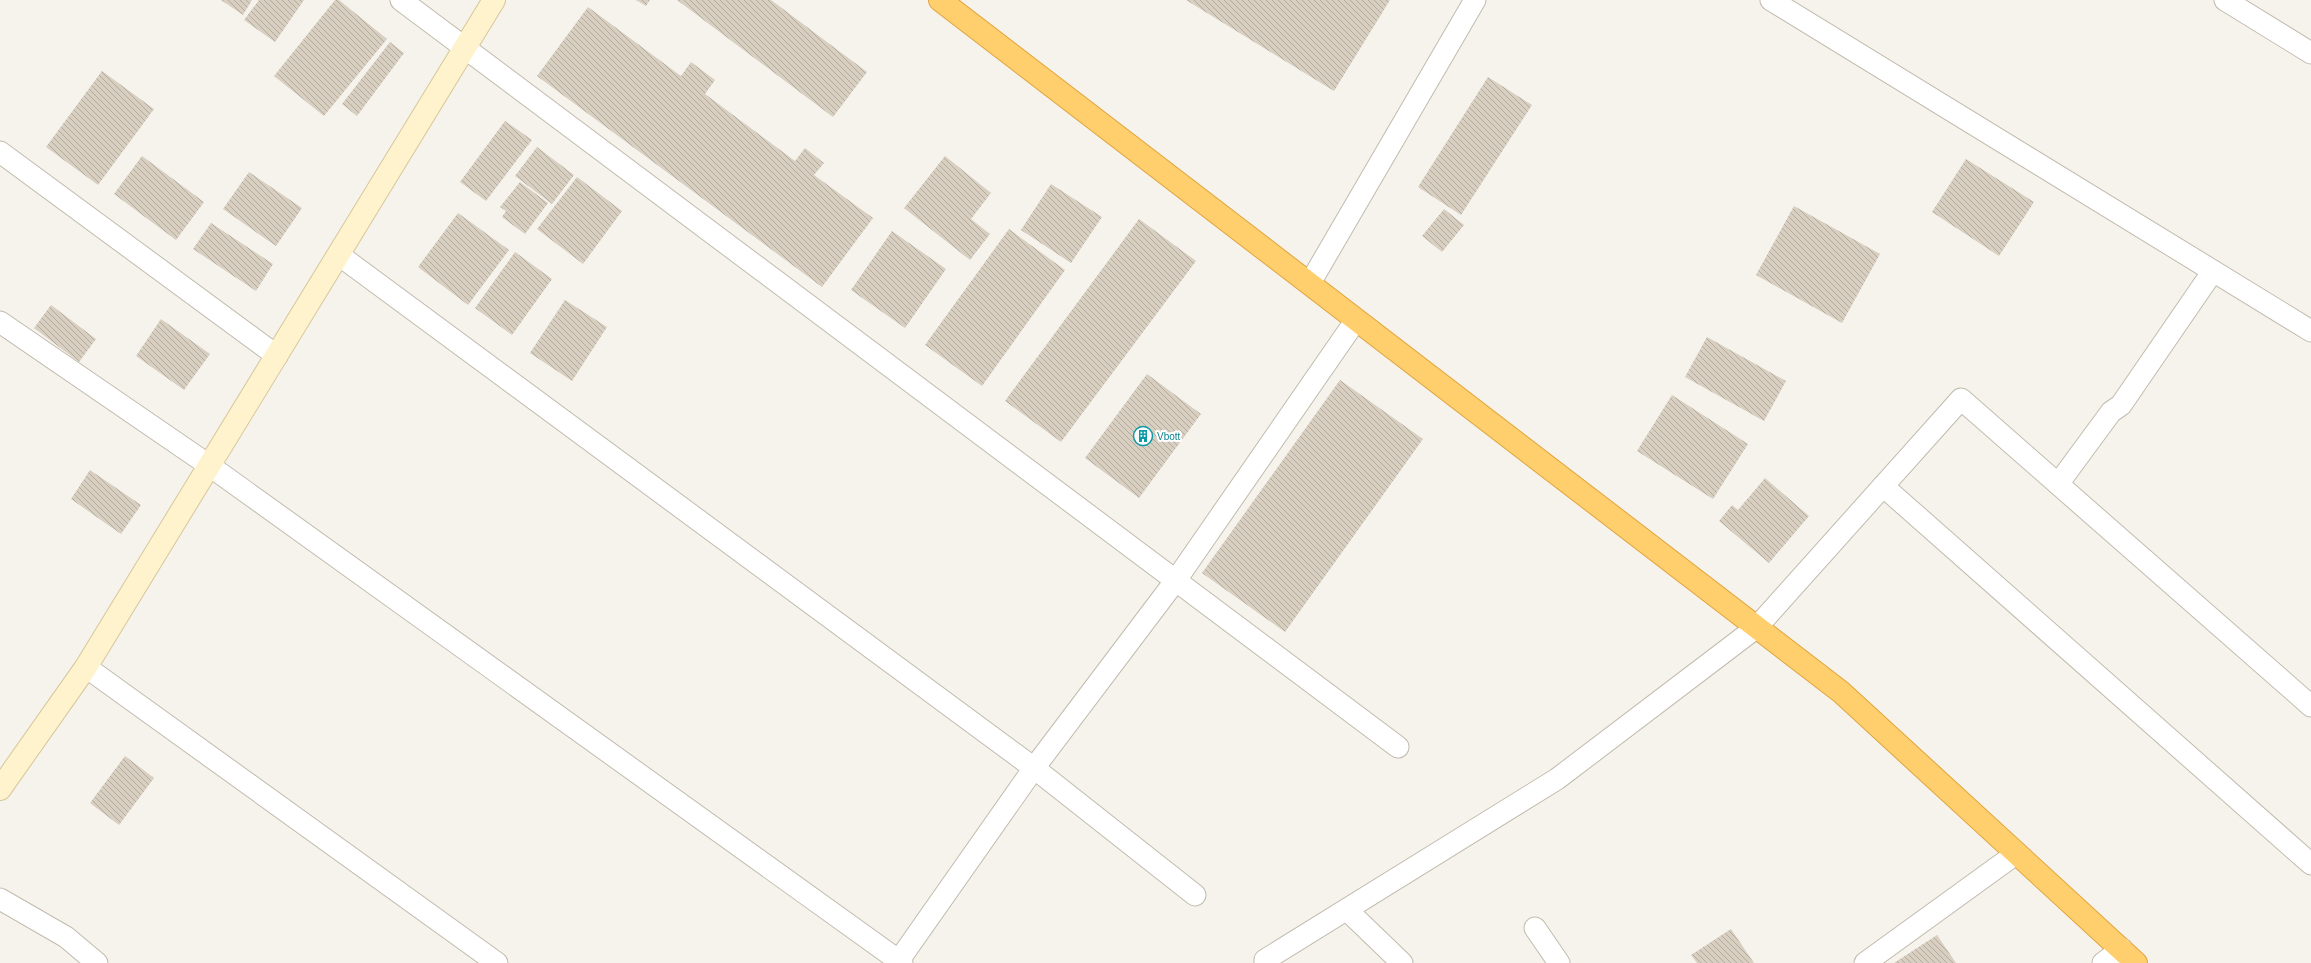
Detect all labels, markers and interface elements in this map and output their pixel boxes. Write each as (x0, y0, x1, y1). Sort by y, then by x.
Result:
building icon: Vbott (1132, 425, 1154, 447)
place label: Vbott (1157, 431, 1181, 442)

